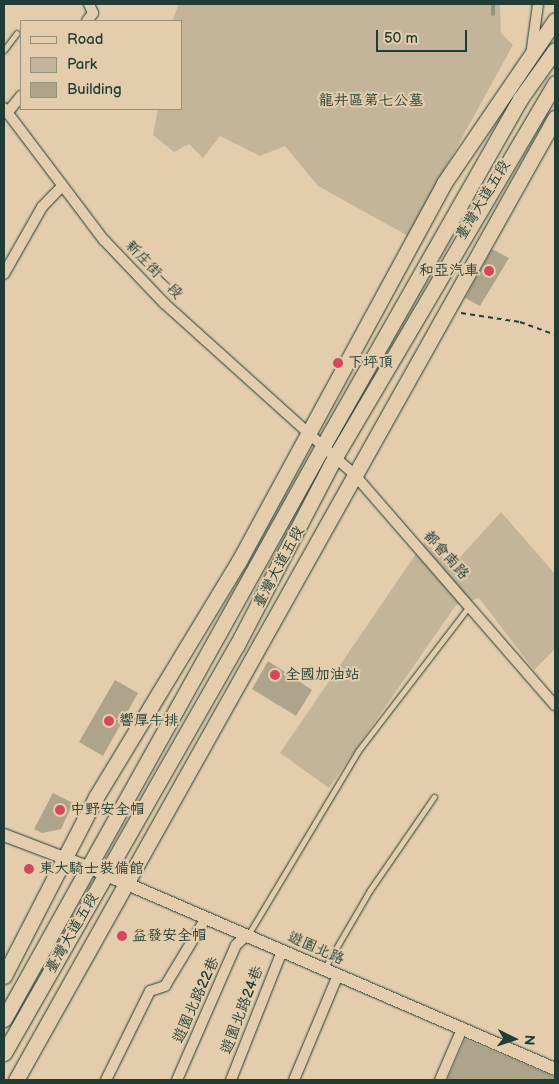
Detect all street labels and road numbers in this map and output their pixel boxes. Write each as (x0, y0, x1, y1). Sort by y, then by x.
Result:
street label: 臺灣大道五段 (452, 157, 514, 243)
street label: 新庄街一段 (121, 237, 187, 303)
street label: 臺灣大道五段 (250, 523, 308, 611)
street label: 都會南路 (419, 527, 473, 583)
street label: 臺灣大道五段 (42, 890, 102, 976)
street label: 遊園北路 (285, 928, 347, 968)
street label: 遊園北路22巷 (169, 954, 223, 1046)
street label: 遊園北路24巷 (217, 963, 267, 1057)

